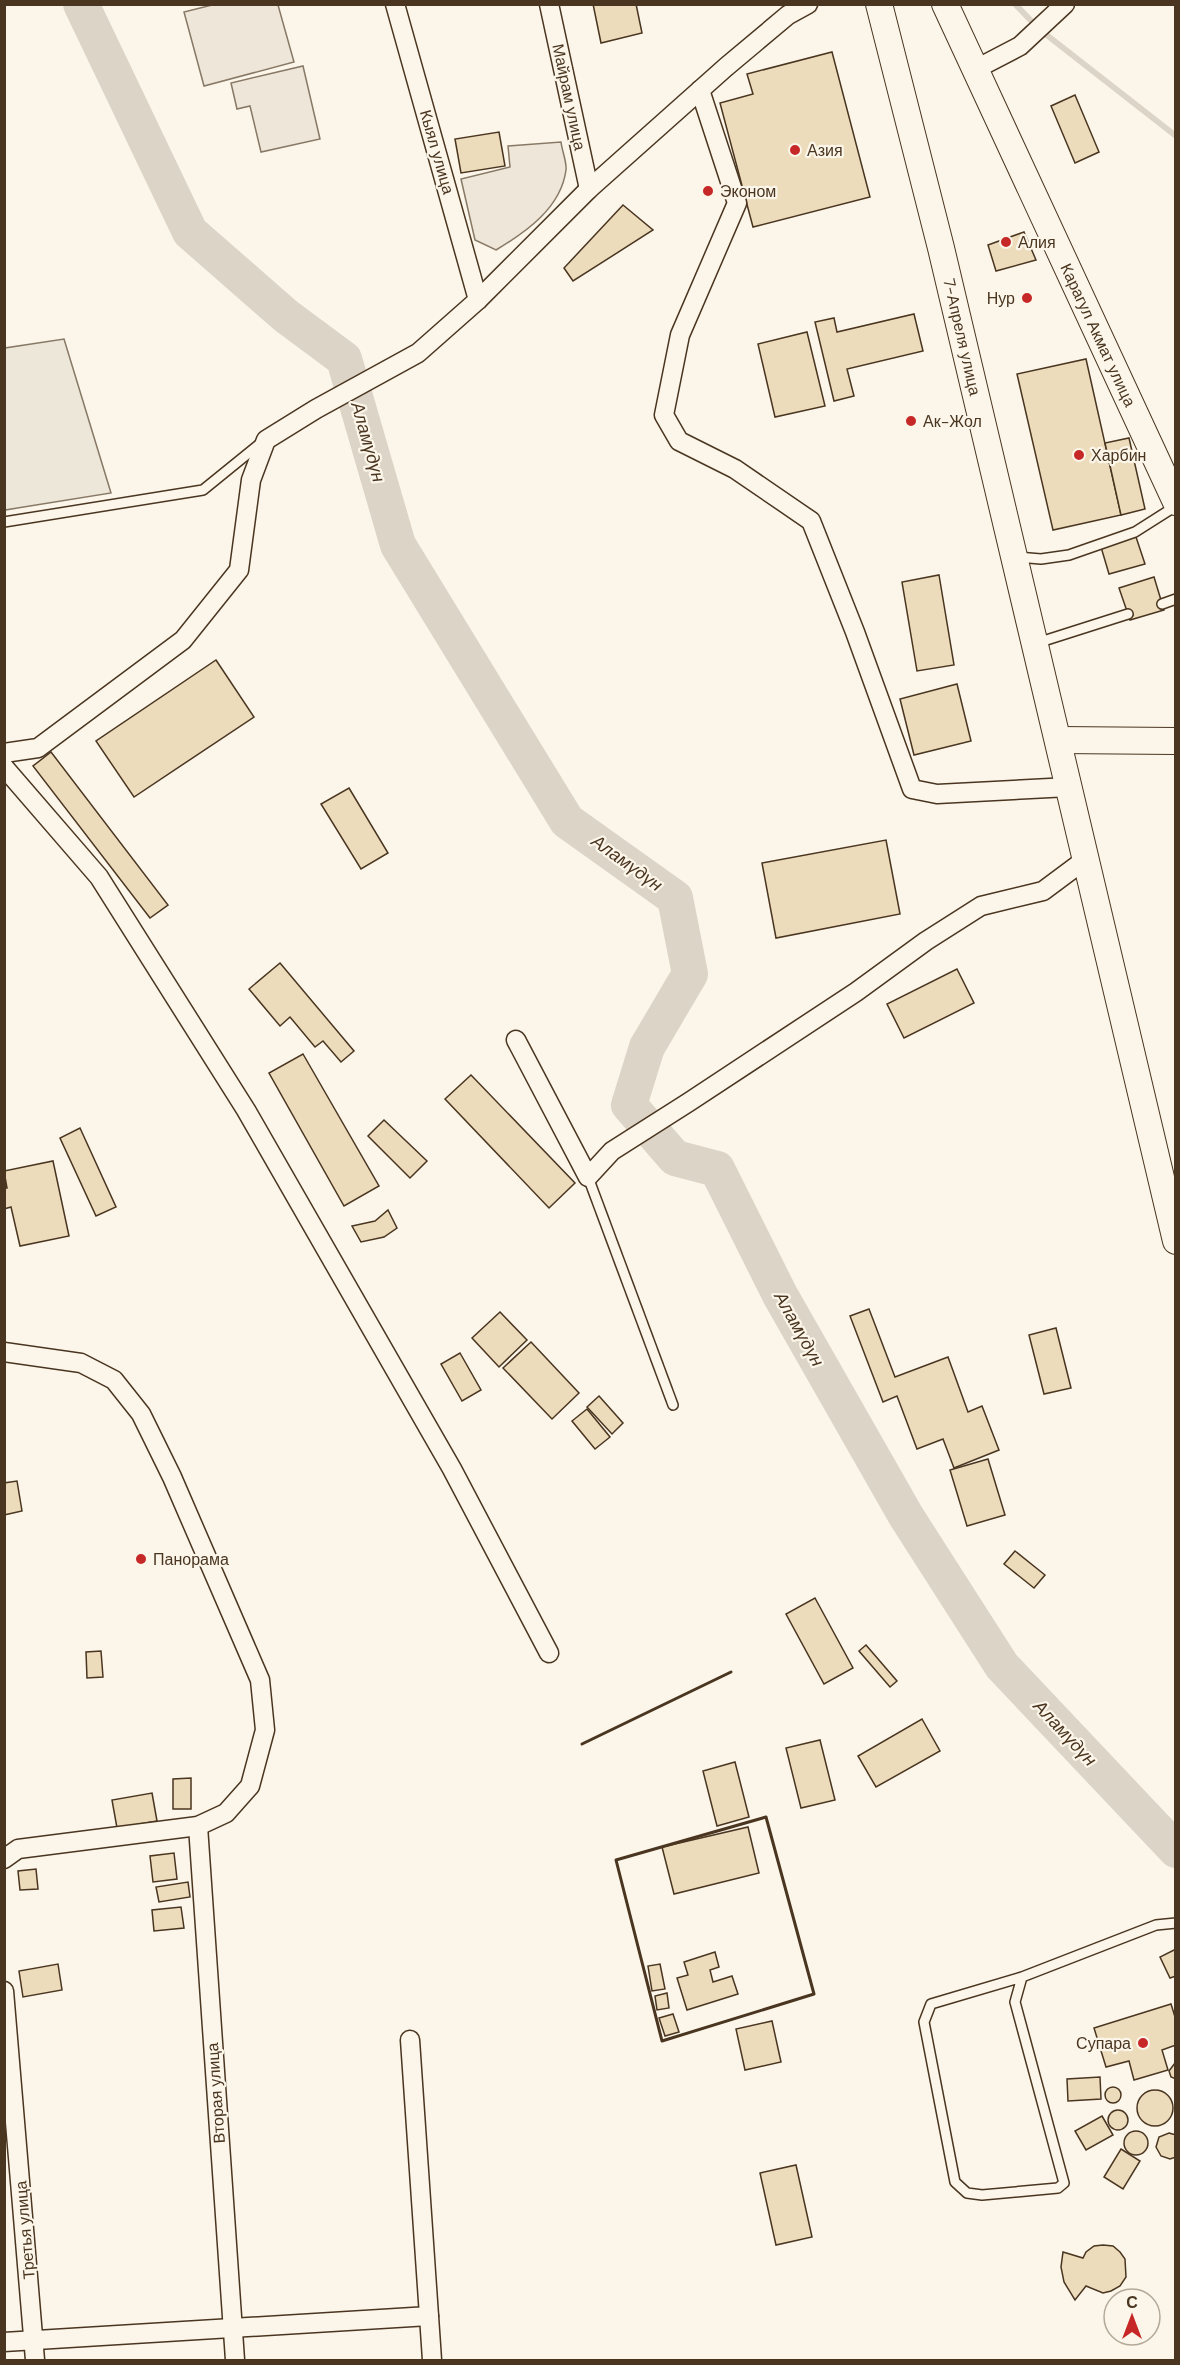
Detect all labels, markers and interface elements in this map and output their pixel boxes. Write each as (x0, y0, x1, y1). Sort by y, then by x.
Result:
street label: Майрам улица (547, 42, 591, 152)
street label: Кыял улица (415, 107, 459, 197)
place label: Азия (807, 140, 843, 161)
marker: Азия (788, 143, 802, 157)
place label: Эконом (720, 181, 776, 202)
marker: Эконом (701, 184, 715, 198)
place label: Алия (1018, 232, 1056, 253)
marker: Алия (999, 235, 1013, 249)
street label: Карагул Акмат улица (1056, 260, 1140, 410)
street label: 7-Апреля улица (938, 276, 986, 398)
place label: Нур (987, 288, 1015, 309)
marker: Нур (1020, 291, 1034, 305)
water label: Аламүдүн (345, 398, 391, 485)
place label: Ак-Жол (923, 411, 982, 432)
marker: Ак-Жол (904, 414, 918, 428)
place label: Харбин (1091, 445, 1146, 466)
marker: Харбин (1072, 448, 1086, 462)
water label: Аламүдүн (586, 828, 667, 897)
water label: Аламүдүн (768, 1286, 830, 1371)
place label: Панорама (153, 1549, 229, 1570)
marker: Панорама (134, 1552, 148, 1566)
water label: Аламүдүн (1027, 1694, 1102, 1771)
place label: Супара (1076, 2033, 1131, 2054)
marker: Супара (1136, 2036, 1150, 2050)
street label: Вторая улица (202, 2042, 230, 2144)
street label: Третья улица (10, 2180, 40, 2280)
north arrow (1102, 2287, 1162, 2347)
text: С (1126, 2292, 1138, 2313)

